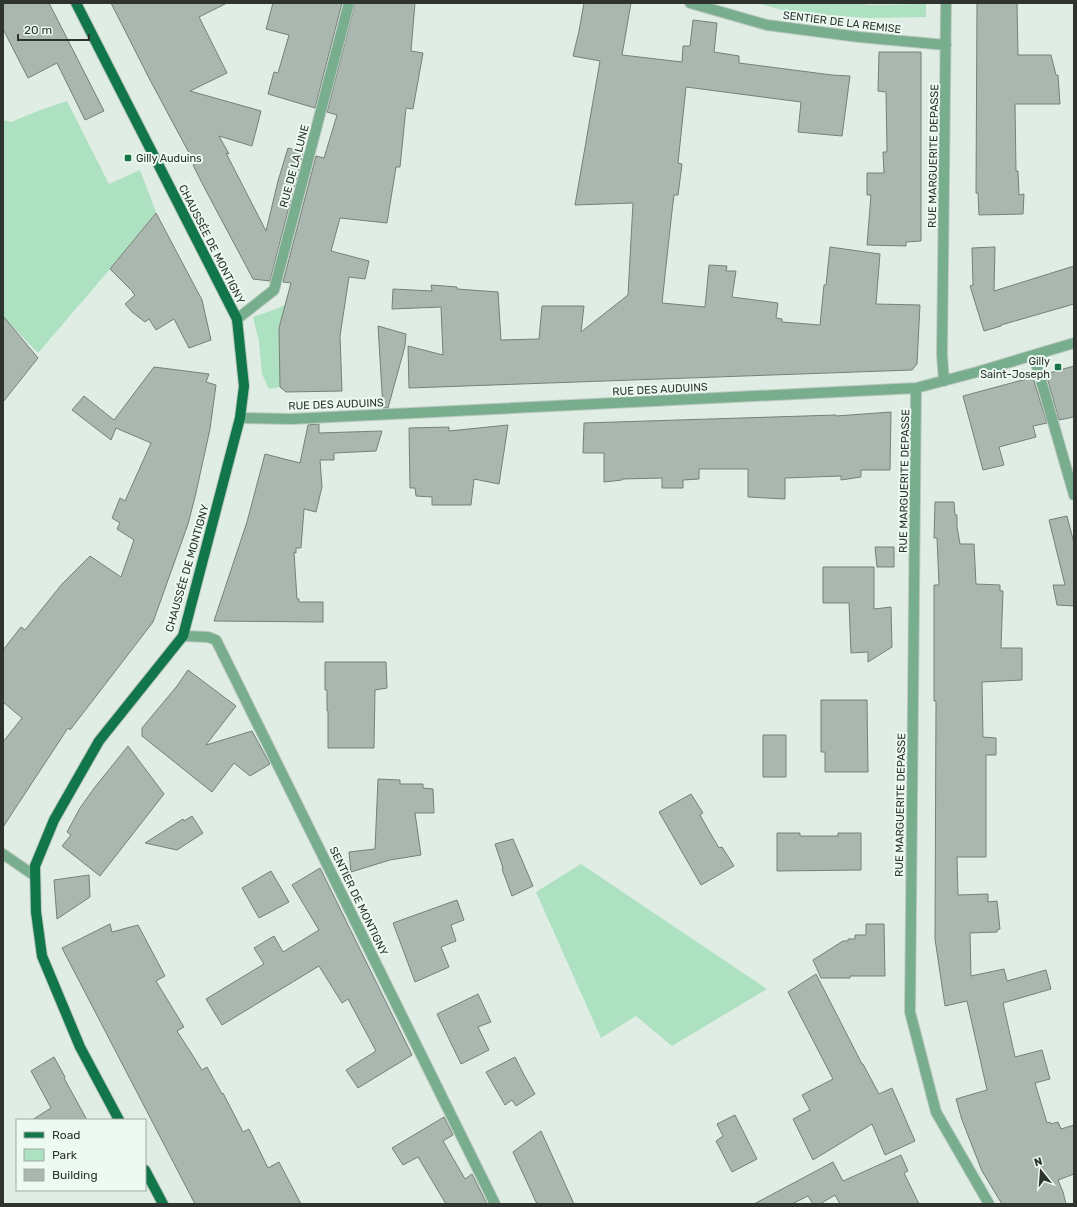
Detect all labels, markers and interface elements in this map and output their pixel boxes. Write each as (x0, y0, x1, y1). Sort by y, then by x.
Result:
street label: SENTIER DE LA REMISE (782, 9, 902, 36)
scale bar (18, 16, 89, 42)
text: 20 m (24, 23, 52, 37)
street label: RUE MARGUERITE DEPASSE (926, 84, 941, 228)
street label: RUE DE LA LUNE (277, 123, 312, 209)
place label: Gilly Auduins (136, 152, 202, 165)
marker: Gilly Auduins (123, 153, 133, 163)
street label: CHAUSSÉE DE MONTIGNY (176, 182, 247, 306)
place label: Gilly Saint-Joseph (980, 355, 1050, 381)
marker: Gilly Saint-Joseph (1053, 362, 1063, 372)
street label: RUE DES AUDUINS (612, 381, 708, 398)
street label: RUE DES AUDUINS (288, 396, 384, 413)
street label: RUE MARGUERITE DEPASSE (897, 409, 912, 553)
street label: CHAUSSÉE DE MONTIGNY (163, 503, 212, 633)
street label: RUE MARGUERITE DEPASSE (893, 733, 908, 877)
street label: SENTIER DE MONTIGNY (327, 845, 391, 958)
legend (16, 1119, 146, 1191)
text: Road (52, 1128, 80, 1142)
text: Park (52, 1148, 78, 1162)
north arrow (1021, 1151, 1061, 1191)
text: N (1033, 1155, 1044, 1169)
text: Building (52, 1168, 98, 1182)

